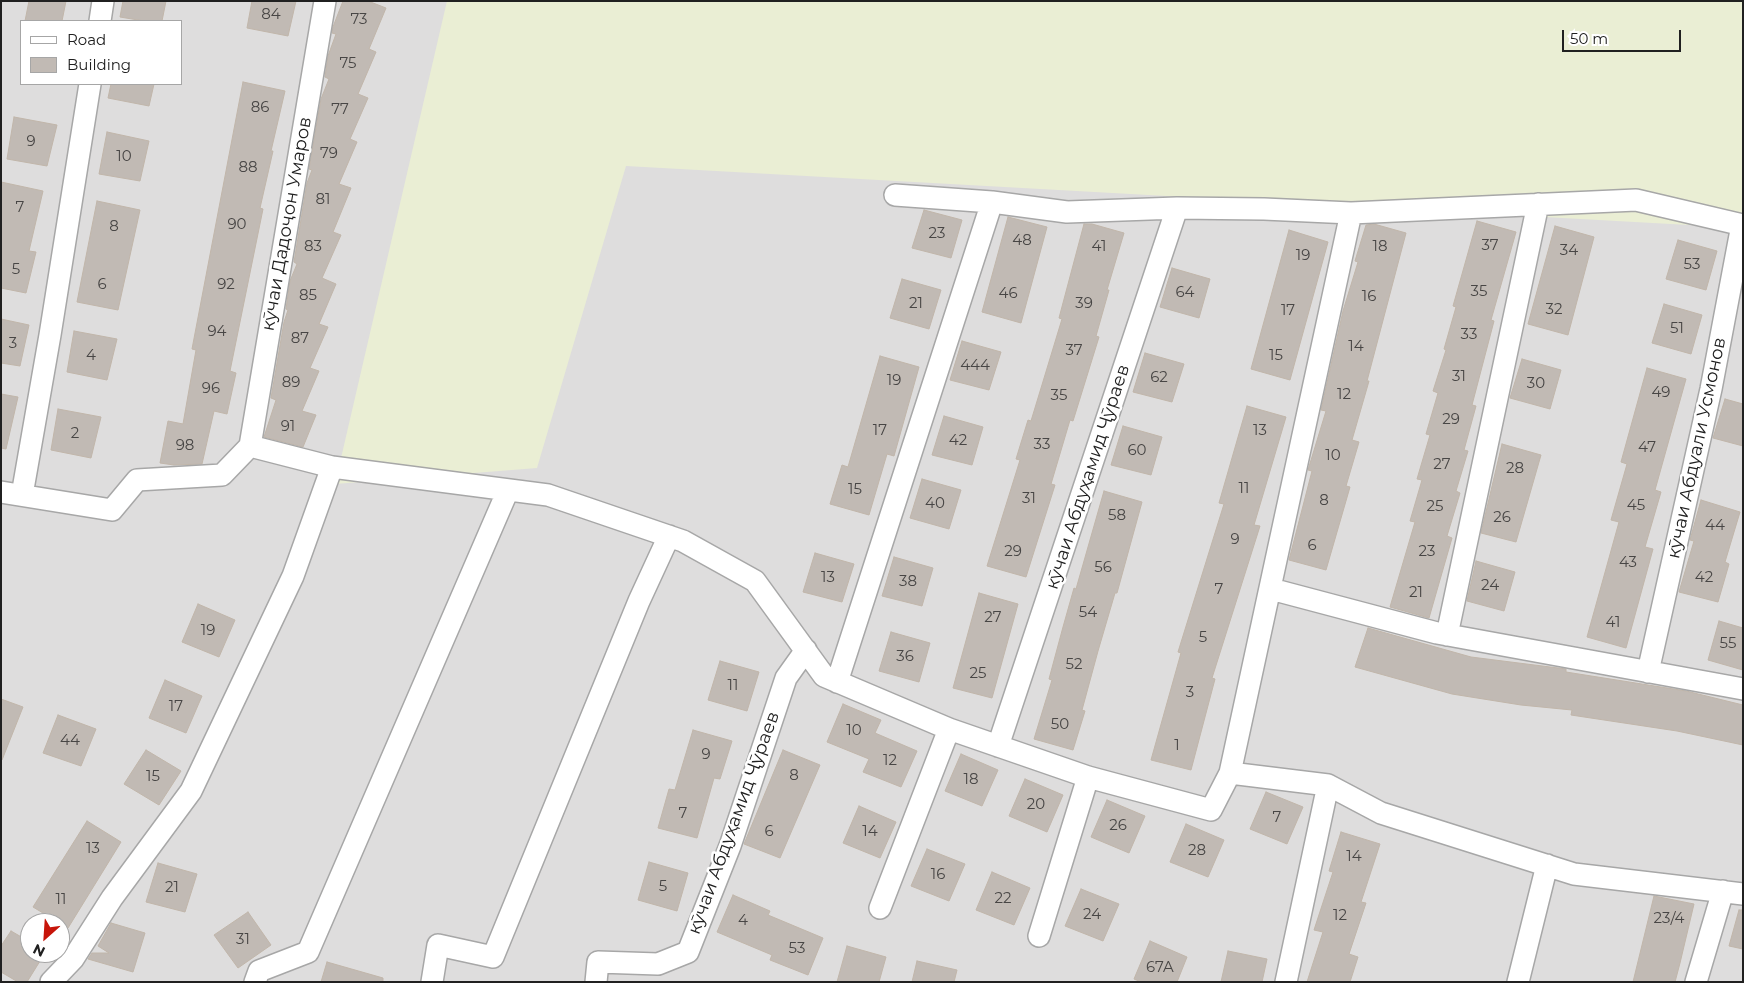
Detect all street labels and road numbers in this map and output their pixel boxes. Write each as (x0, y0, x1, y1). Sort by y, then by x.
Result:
street label: кӯчаи Дадоҷон Умаров (258, 115, 316, 333)
street label: кӯчаи Абдуали Усмонов (1663, 335, 1731, 561)
street label: кӯчаи Абдуҳамид Ҷӯраев (1041, 362, 1135, 592)
street label: кӯчаи Абдуҳамид Ҷӯраев (684, 709, 784, 937)

